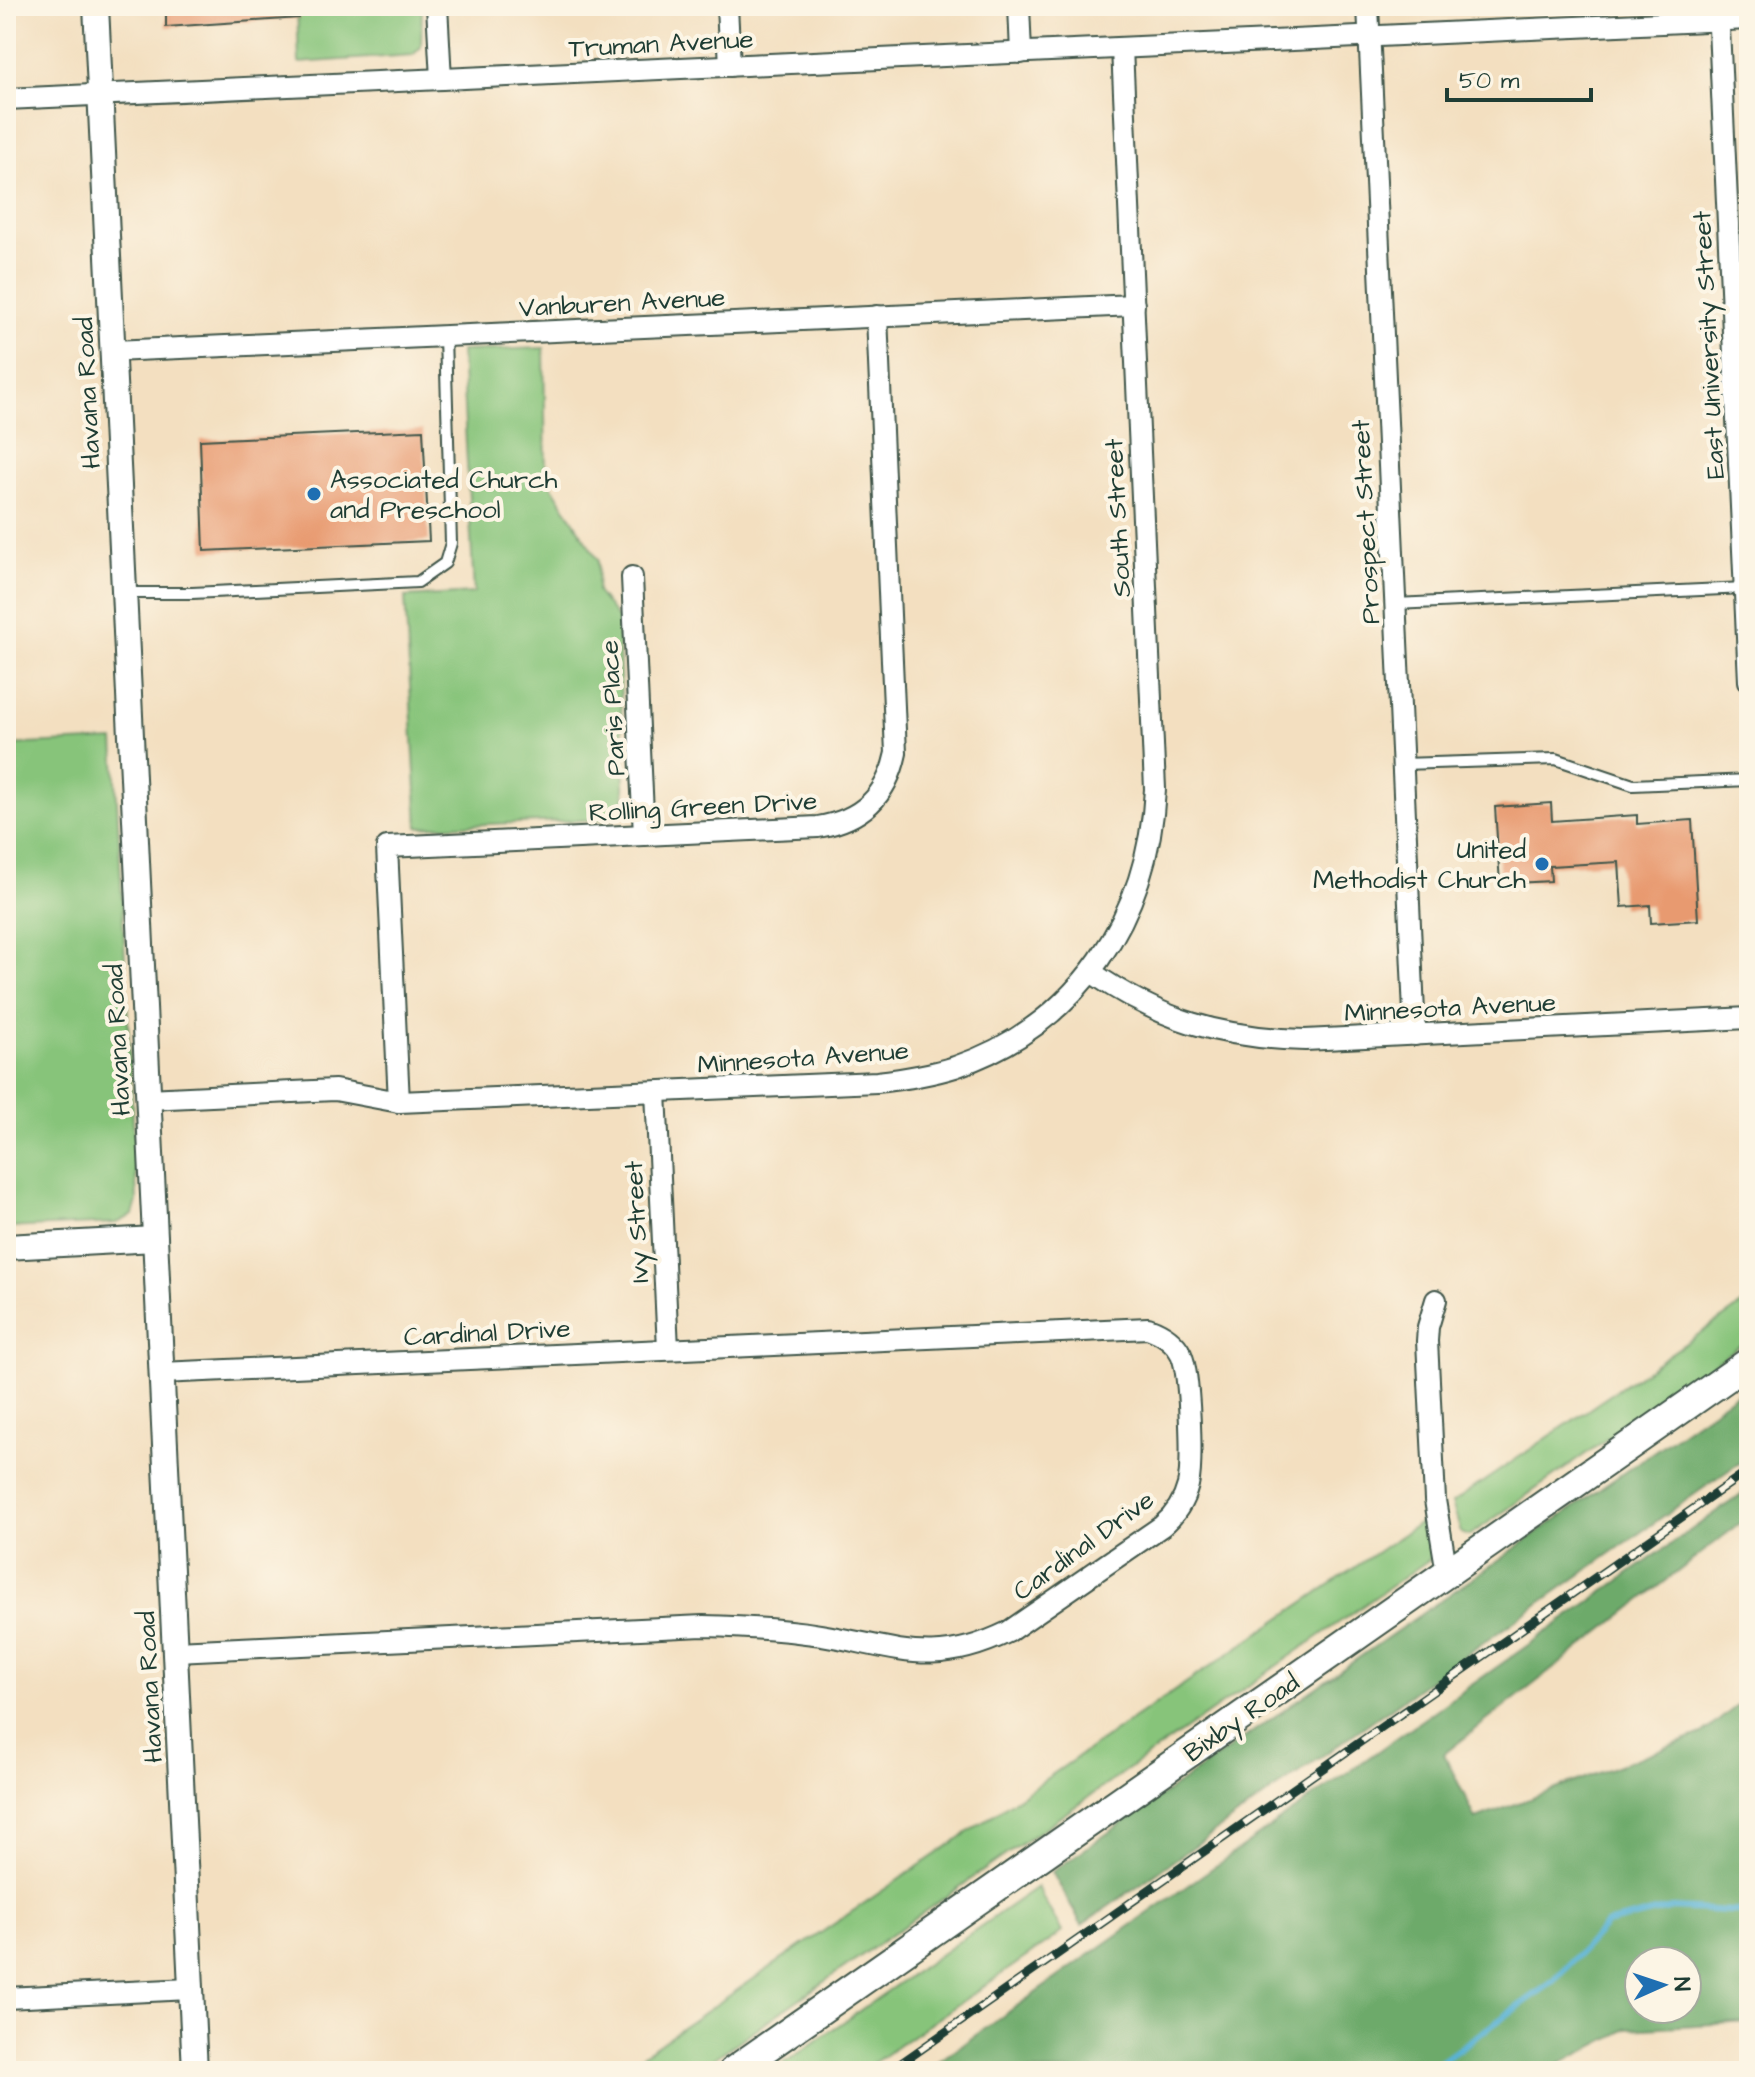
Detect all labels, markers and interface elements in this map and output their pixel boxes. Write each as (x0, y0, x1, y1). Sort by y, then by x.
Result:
street label: Truman Avenue (568, 21, 754, 67)
scale bar (1447, 52, 1591, 102)
text: 50 m (1459, 64, 1520, 98)
street label: East University Street (1684, 209, 1736, 480)
street label: Vanburen Avenue (518, 280, 726, 326)
street label: Havana Road (66, 316, 110, 470)
street label: Prospect Street (1343, 418, 1389, 625)
street label: South Street (1096, 437, 1140, 598)
place label: Associated Church and Preschool (330, 462, 558, 528)
marker: Associated Church and Preschool (305, 485, 323, 503)
street label: Paris Place (591, 639, 635, 777)
street label: Rolling Green Drive (588, 783, 818, 833)
place label: United Methodist Church (1313, 832, 1526, 898)
marker: United Methodist Church (1533, 855, 1551, 873)
street label: Havana Road (96, 963, 140, 1117)
street label: Minnesota Avenue (1343, 984, 1557, 1032)
street label: Minnesota Avenue (696, 1033, 910, 1083)
street label: Ivy Street (616, 1159, 660, 1284)
street label: Cardinal Drive (403, 1311, 571, 1355)
street label: Cardinal Drive (1006, 1482, 1162, 1609)
street label: Havana Road (128, 1610, 172, 1764)
street label: Bixby Road (1177, 1665, 1308, 1773)
north arrow (1623, 1945, 1703, 2025)
text: N (1666, 1976, 1697, 1992)

